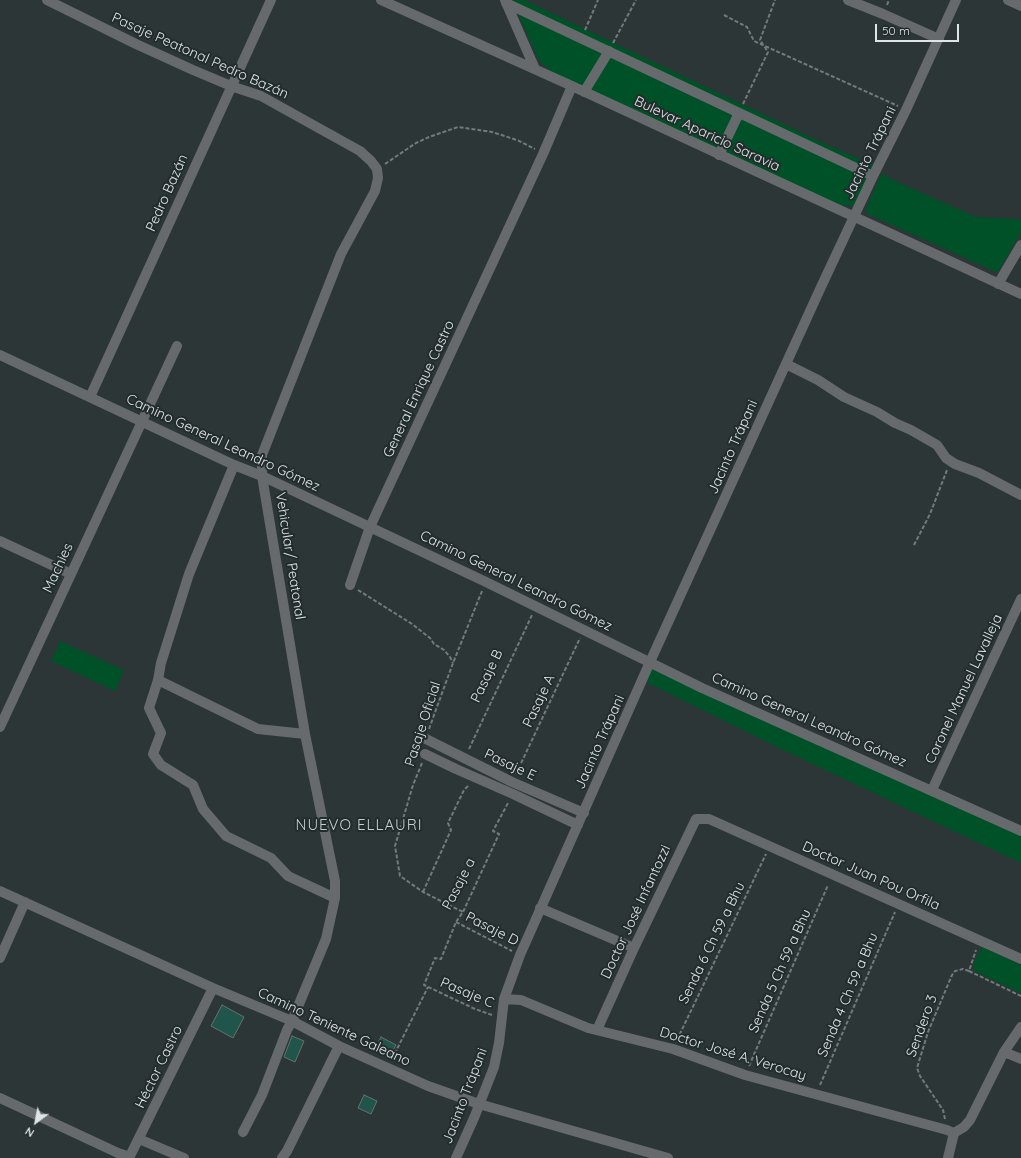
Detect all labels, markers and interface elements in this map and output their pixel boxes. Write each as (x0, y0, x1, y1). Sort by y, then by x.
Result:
street label: Pasaje Peatonal Pedro Bazán (109, 9, 291, 103)
scale bar (877, 16, 961, 42)
text: 50 m (882, 23, 910, 38)
street label: Bulevar Aparicio Saravia (631, 93, 783, 175)
street label: Jacinto Trápani (840, 104, 900, 202)
street label: Pedro Bazán (142, 152, 192, 234)
street label: General Enrique Castro (380, 318, 458, 460)
street label: Camino General Leandro Gómez (124, 391, 322, 495)
street label: Jacinto Trápani (705, 397, 761, 497)
street label: Vehicular/ Peatonal (272, 491, 308, 621)
street label: Camino General Leandro Gómez (417, 527, 615, 635)
street label: Machies (39, 541, 77, 595)
street label: Coronel Manuel Lavalleja (922, 611, 1006, 767)
street label: Pasaje B (467, 647, 507, 705)
street label: Camino General Leandro Gómez (709, 669, 909, 771)
street label: Pasaje A (519, 672, 559, 730)
street label: Pasaje Oficial (401, 679, 445, 769)
street label: Jacinto Trápani (572, 692, 628, 792)
street label: Pasaje E (481, 746, 539, 784)
district label: NUEVO ELLAURI (295, 816, 423, 834)
street label: Doctor Juan Pou Orfila (800, 838, 942, 914)
street label: Doctor José Infantozzi (598, 842, 674, 982)
street label: Pasaje a (439, 855, 479, 913)
street label: Senda 6 Ch 59 a Bhu (675, 879, 749, 1007)
street label: Senda 5 Ch 59 a Bhu (745, 907, 815, 1035)
street label: Pasaje D (463, 908, 521, 950)
street label: Senda 4 Ch 59 a Bhu (814, 930, 882, 1060)
street label: Pasaje C (438, 974, 496, 1012)
street label: Camino Teniente Galeano (255, 984, 413, 1070)
street label: Sendero 3 (903, 993, 941, 1059)
street label: Héctor Castro (132, 1023, 186, 1111)
street label: Doctor José A. Verocay (658, 1024, 808, 1084)
street label: Jacinto Trápani (439, 1046, 491, 1146)
north arrow (16, 1102, 56, 1142)
text: N (22, 1124, 37, 1140)

